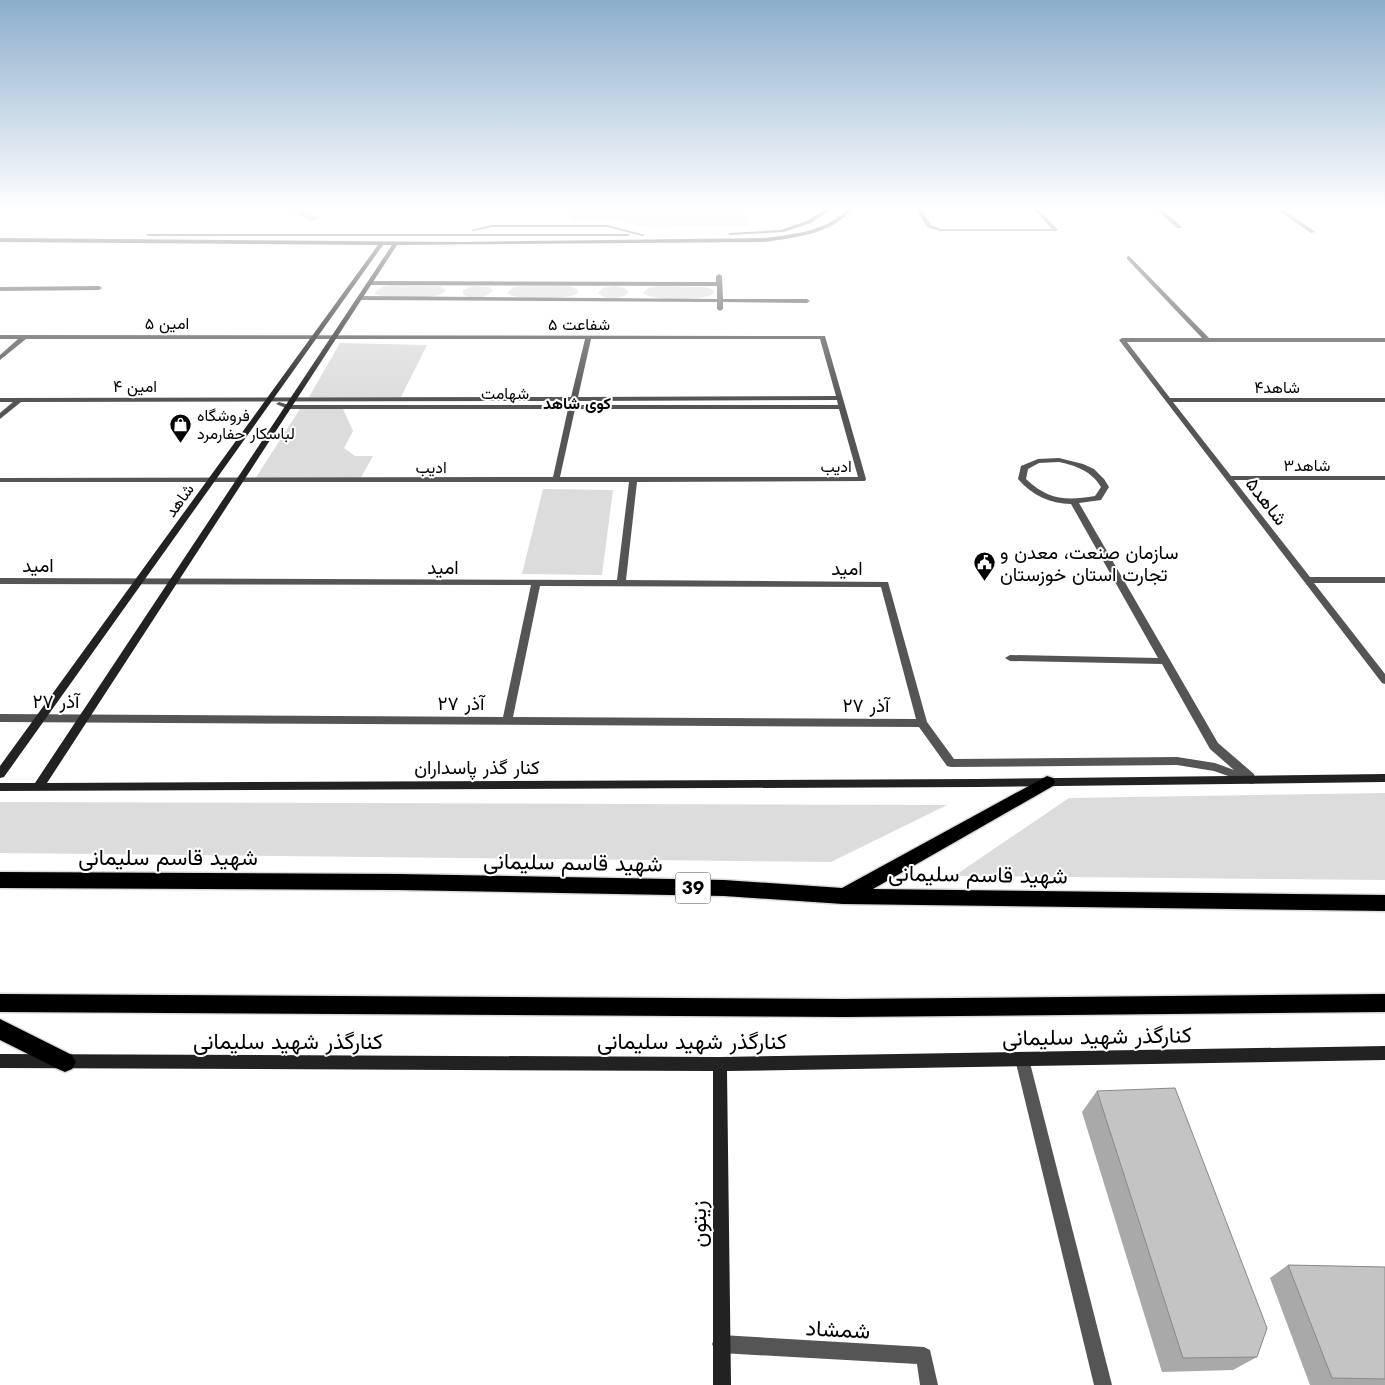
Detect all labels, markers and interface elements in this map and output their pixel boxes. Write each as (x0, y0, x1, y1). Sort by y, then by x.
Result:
street label: امین ۵ (145, 312, 189, 335)
street label: شفاعت ۵ (548, 313, 610, 336)
street label: امین ۴ (113, 375, 157, 398)
street label: شاهد۴ (1254, 376, 1300, 399)
street label: شهامت (481, 382, 529, 405)
district label: کوی شاهد (543, 392, 611, 415)
place label: فروشگاه لباسکار حفارمرد (197, 404, 295, 445)
shop icon: فروشگاه لباسکار حفارمرد (169, 412, 193, 443)
street label: شاهد۳ (1284, 454, 1330, 477)
street label: ادیب (820, 455, 852, 478)
street label: ادیب (415, 456, 447, 479)
street label: شاهد۵ (1239, 472, 1294, 531)
street label: شاهد (159, 479, 199, 522)
place label: سازمان صنعت، معدن و تجارت استان خوزستان (1000, 539, 1178, 588)
public building icon: سازمان صنعت، معدن و تجارت استان خوزستان (972, 551, 996, 582)
street label: امید (22, 552, 54, 579)
street label: امید (427, 554, 459, 581)
street label: امید (831, 555, 863, 582)
street label: آذر ۲۷ (33, 688, 81, 715)
street label: آذر ۲۷ (438, 690, 486, 717)
street label: آذر ۲۷ (843, 692, 891, 719)
street label: کنار گذر پاسداران (414, 754, 540, 781)
street label: شهید قاسم سلیمانی (78, 841, 258, 873)
street label: شهید قاسم سلیمانی (483, 844, 663, 880)
street label: شهید قاسم سلیمانی (888, 856, 1068, 892)
road number: 39 (676, 872, 710, 904)
street label: کنارگذر شهید سلیمانی (1002, 1018, 1192, 1054)
street label: کنارگذر شهید سلیمانی (193, 1025, 383, 1057)
street label: کنارگذر شهید سلیمانی (597, 1025, 787, 1057)
street label: زیتون (682, 1201, 714, 1247)
street label: شمشاد (805, 1311, 871, 1347)

